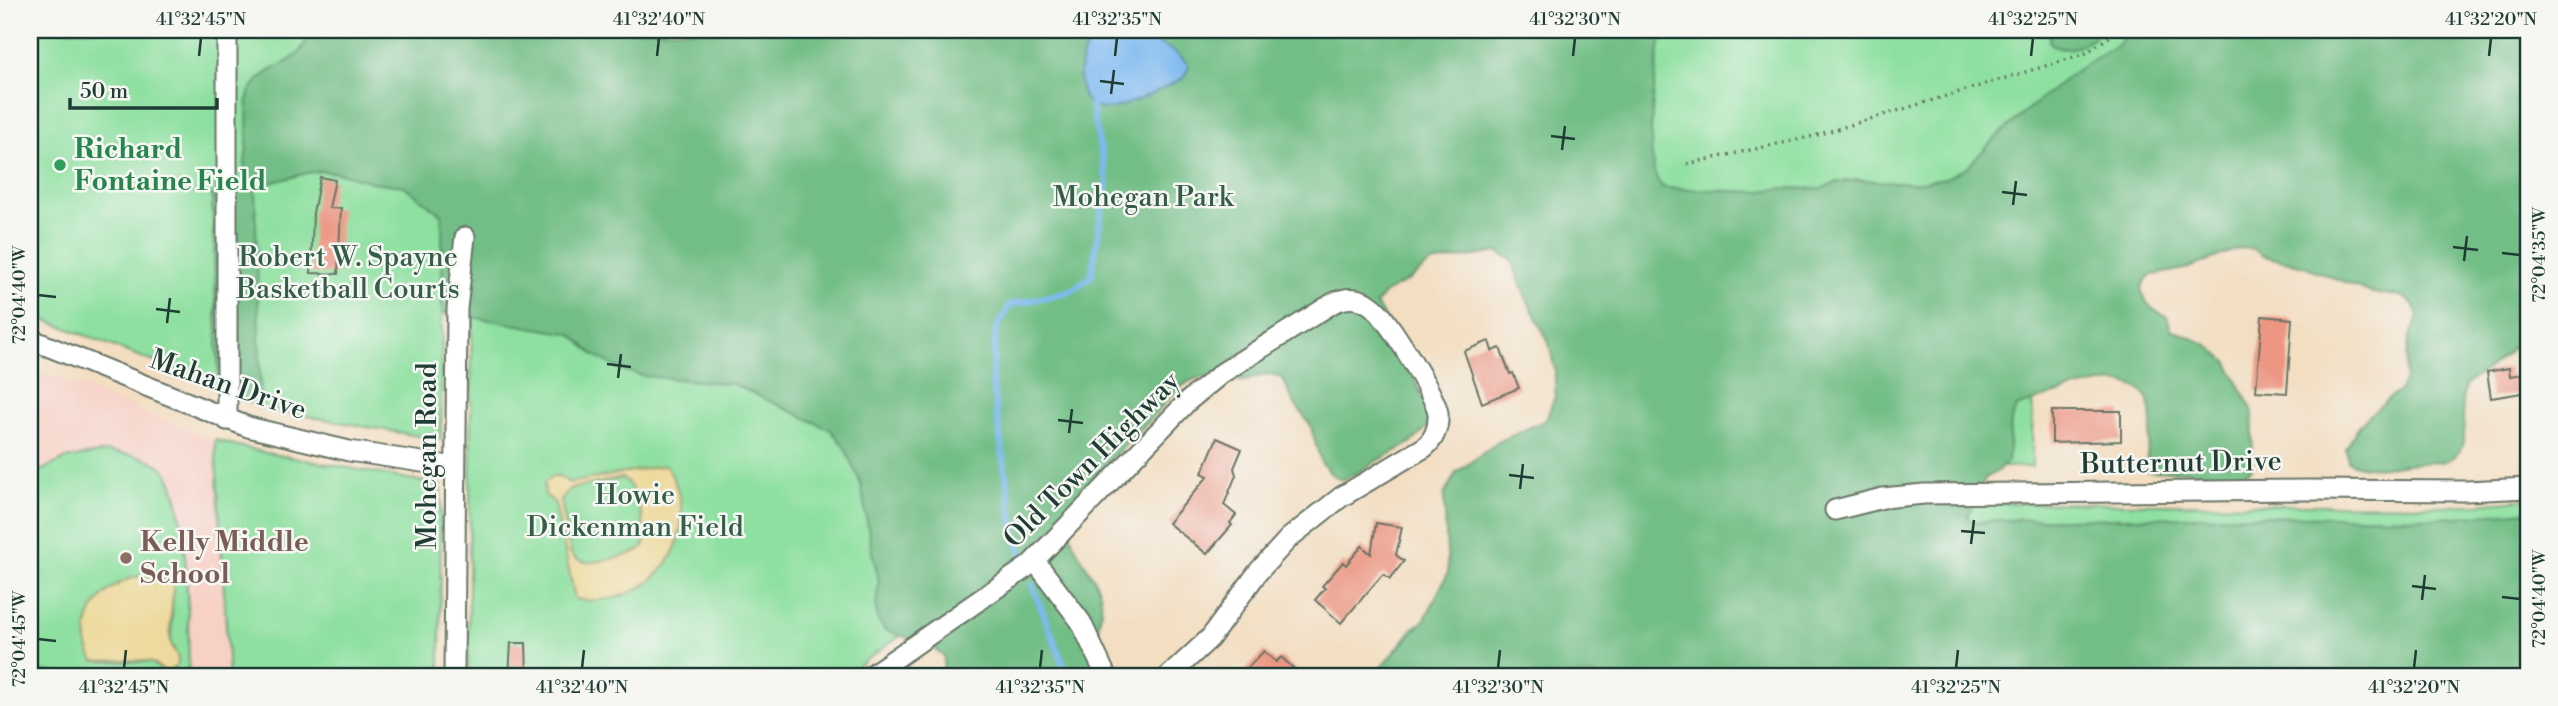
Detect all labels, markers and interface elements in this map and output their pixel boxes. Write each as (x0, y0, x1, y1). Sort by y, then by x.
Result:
text: 41°32'45"N (156, 8, 247, 31)
text: 41°32'40"N (613, 8, 706, 31)
text: 41°32'35"N (1072, 8, 1162, 31)
text: 41°32'30"N (1529, 8, 1621, 31)
text: 41°32'25"N (1988, 8, 2079, 31)
text: 41°32'20"N (2445, 8, 2538, 31)
scale bar (70, 66, 217, 110)
text: 50 m (80, 79, 128, 105)
place label: Richard Fontaine Field (74, 132, 267, 199)
marker: Richard Fontaine Field (52, 157, 68, 173)
park label: Mohegan Park (1053, 180, 1235, 215)
text: 72°04'35"W (2528, 207, 2551, 303)
park label: Robert W. Spayne Basketball Courts (235, 240, 460, 307)
text: 72°04'40"W (8, 245, 31, 344)
street label: Mahan Drive (145, 342, 311, 428)
street label: Mohegan Road (410, 362, 445, 550)
street label: Old Town Highway (996, 364, 1188, 556)
street label: Butternut Drive (2079, 444, 2282, 482)
park label: Howie Dickenman Field (526, 478, 744, 545)
place label: Kelly Middle School (140, 525, 309, 592)
text: 72°04'40"W (2528, 549, 2551, 648)
marker: Kelly Middle School (118, 550, 134, 566)
text: 72°04'45"W (8, 590, 31, 687)
text: 41°32'45"N (79, 676, 170, 699)
text: 41°32'40"N (536, 676, 629, 699)
text: 41°32'35"N (995, 676, 1085, 699)
text: 41°32'30"N (1452, 676, 1544, 699)
text: 41°32'25"N (1911, 676, 2002, 699)
text: 41°32'20"N (2368, 676, 2461, 699)

